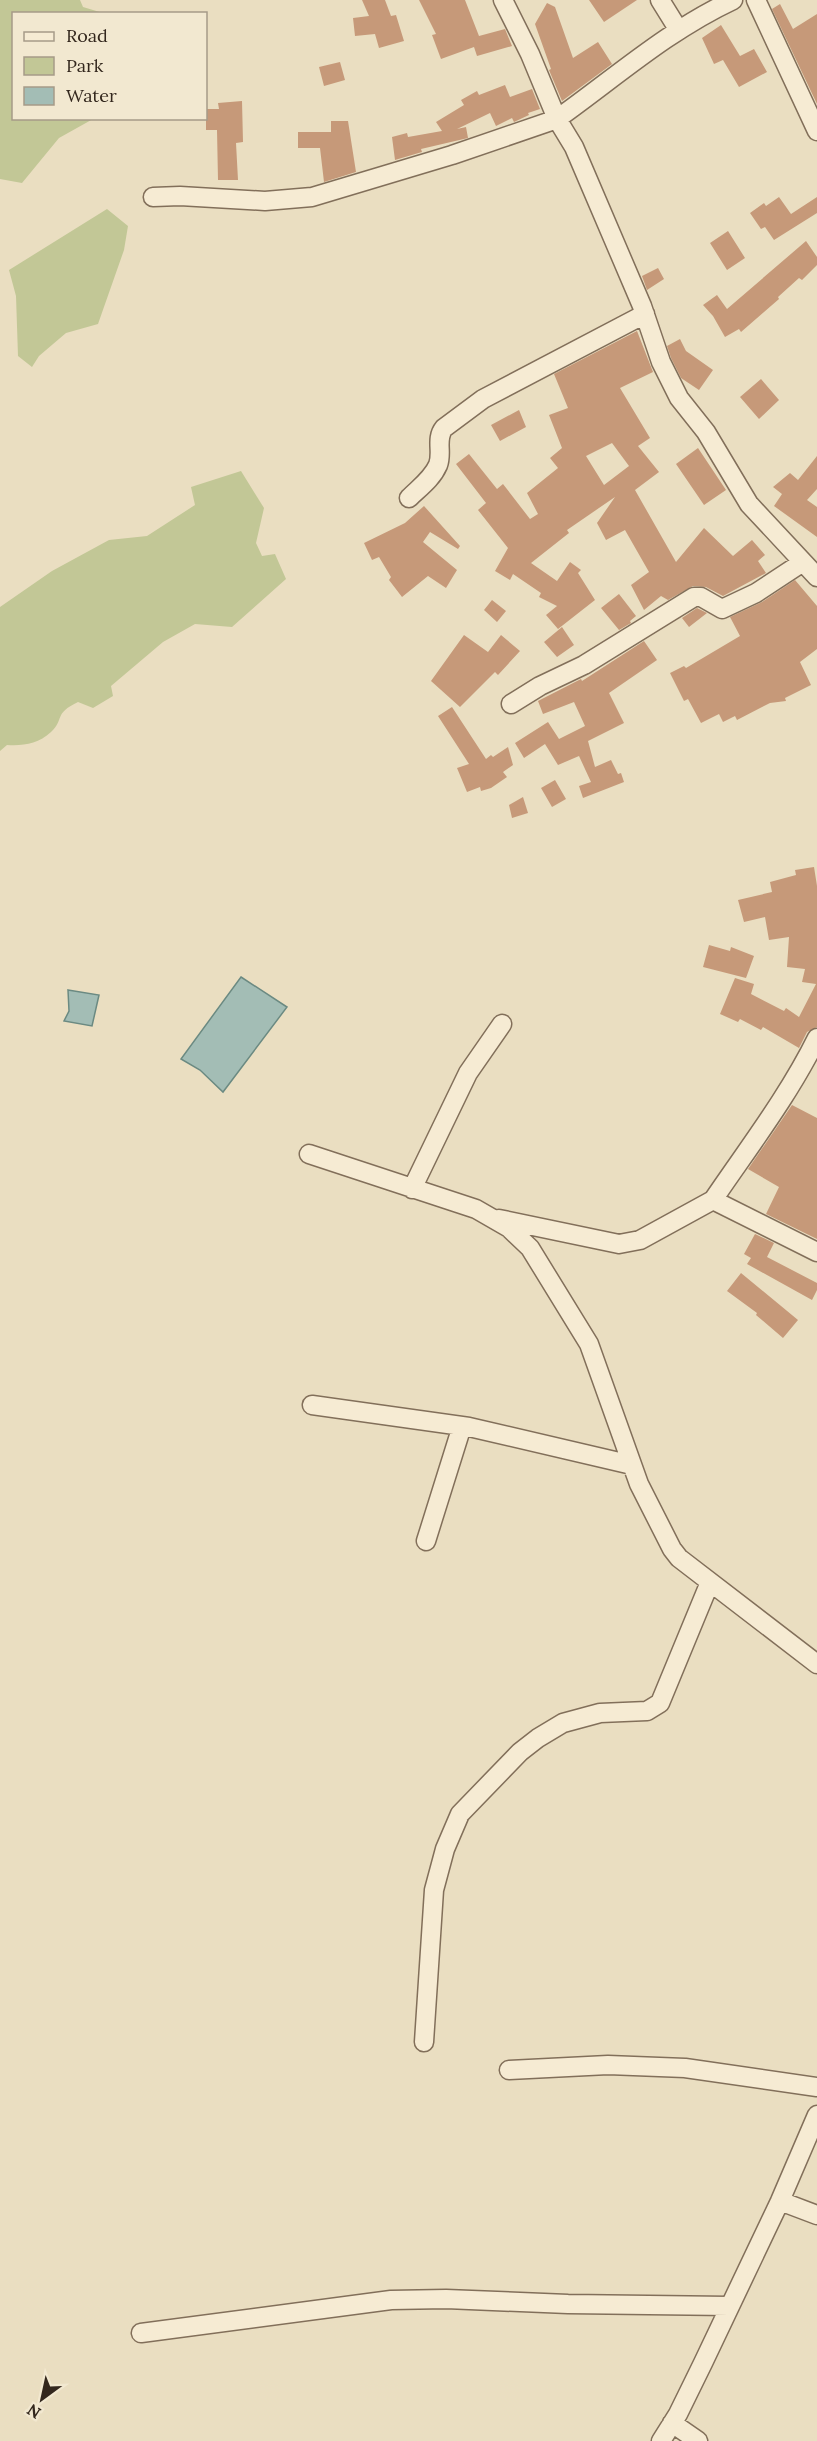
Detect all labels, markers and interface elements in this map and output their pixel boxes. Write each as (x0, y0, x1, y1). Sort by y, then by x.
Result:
legend (12, 12, 207, 120)
text: Road (66, 24, 108, 47)
text: Park (66, 54, 104, 77)
text: Water (66, 84, 117, 107)
north arrow (12, 2369, 72, 2429)
text: N (23, 2400, 44, 2423)

